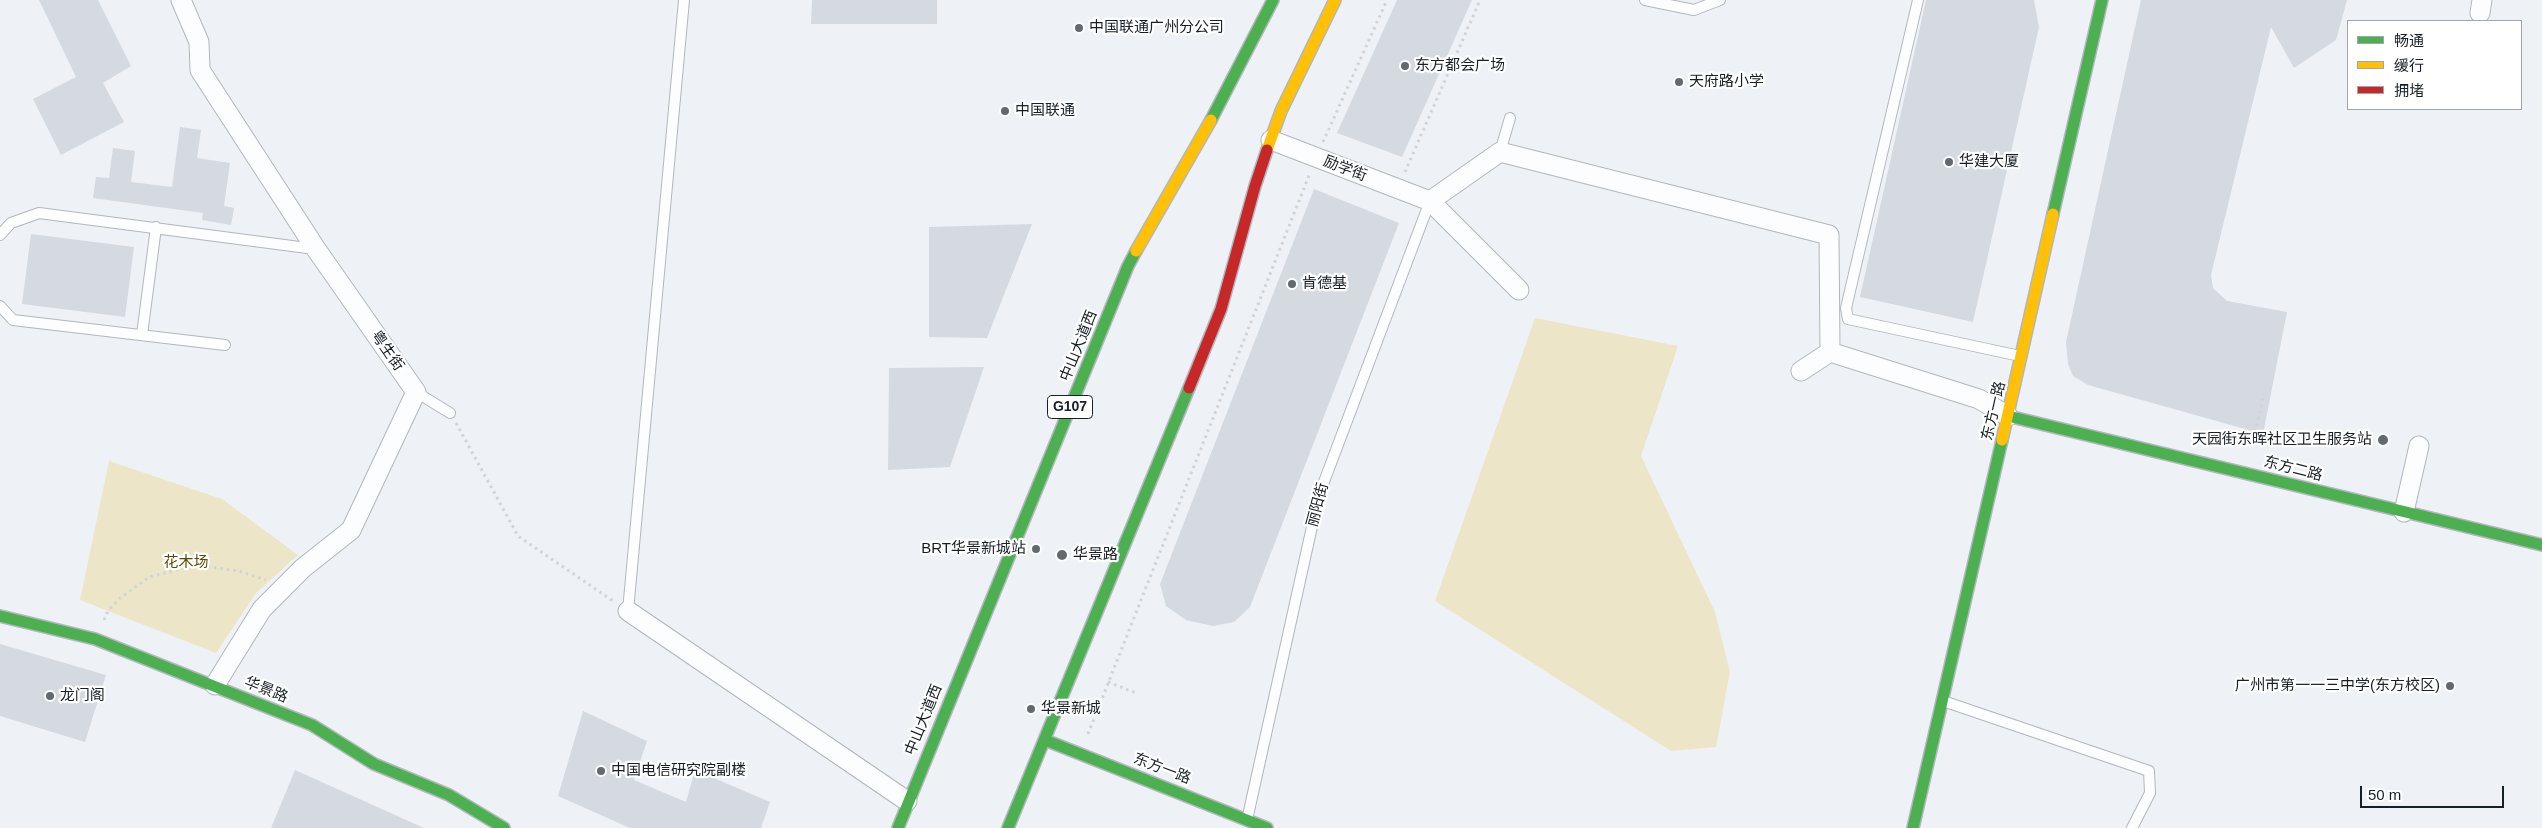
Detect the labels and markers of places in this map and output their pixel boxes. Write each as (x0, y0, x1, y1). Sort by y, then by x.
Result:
place label: 中国联通广州分公司 (1089, 19, 1224, 37)
marker: 中国联通广州分公司 (1073, 22, 1085, 34)
place label: 东方都会广场 (1415, 57, 1505, 75)
marker: 东方都会广场 (1399, 60, 1411, 72)
place label: 天府路小学 (1689, 73, 1764, 91)
marker: 天府路小学 (1673, 76, 1685, 88)
place label: 中国联通 (1015, 102, 1075, 120)
marker: 中国联通 (999, 105, 1011, 117)
place label: 华建大厦 (1959, 153, 2019, 171)
marker: 华建大厦 (1943, 156, 1955, 168)
place label: 肯德基 (1302, 275, 1347, 293)
marker: 肯德基 (1286, 278, 1298, 290)
place label: 天园街东晖社区卫生服务站 (2192, 431, 2372, 449)
marker: 天园街东晖社区卫生服务站 (2376, 433, 2390, 447)
place label: BRT华景新城站 (921, 540, 1026, 558)
marker: BRT华景新城站 (1030, 543, 1042, 555)
place label: 华景路 (1073, 546, 1118, 564)
marker: 华景路 (1055, 548, 1069, 562)
place label: 广州市第一一三中学(东方校区) (2235, 677, 2440, 695)
marker: 广州市第一一三中学(东方校区) (2444, 680, 2456, 692)
place label: 龙门阁 (60, 687, 105, 705)
marker: 龙门阁 (44, 690, 56, 702)
place label: 华景新城 (1041, 700, 1101, 718)
marker: 华景新城 (1025, 703, 1037, 715)
place label: 中国电信研究院副楼 (611, 762, 746, 780)
marker: 中国电信研究院副楼 (595, 765, 607, 777)

